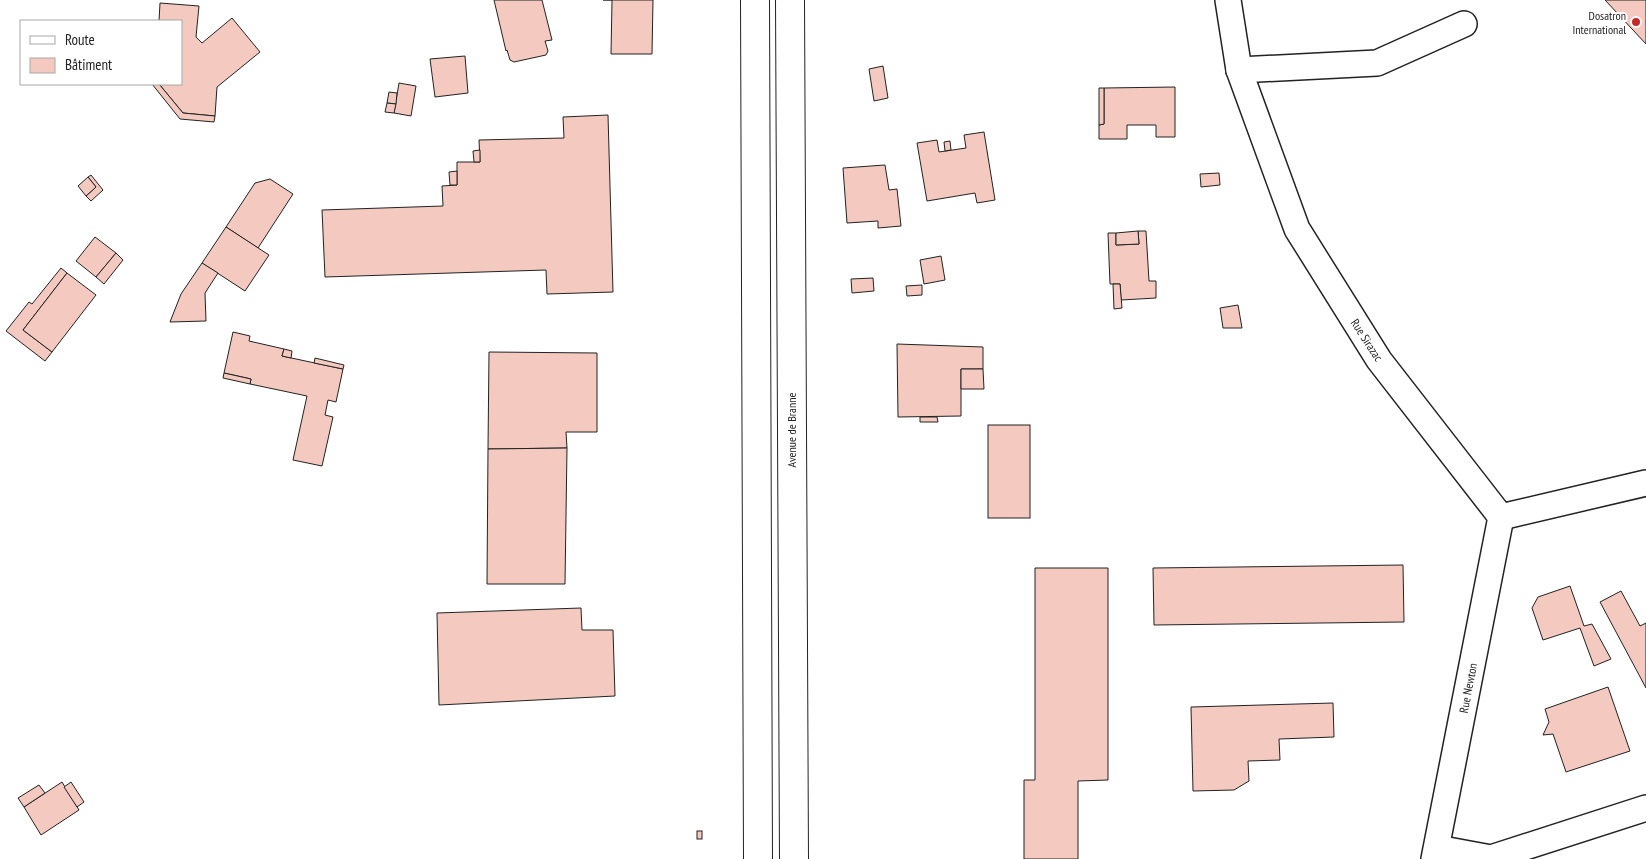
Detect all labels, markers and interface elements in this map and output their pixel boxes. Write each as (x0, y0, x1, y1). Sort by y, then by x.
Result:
place label: Dosatron International (1572, 8, 1626, 37)
marker: Dosatron International (1630, 16, 1642, 28)
legend (20, 20, 182, 85)
text: Route (65, 30, 95, 49)
text: Bâtiment (65, 55, 112, 74)
street label: Rue Sirazac (1348, 316, 1387, 365)
street label: Avenue de Branne (784, 393, 799, 467)
street label: Rue Newton (1456, 662, 1480, 714)

